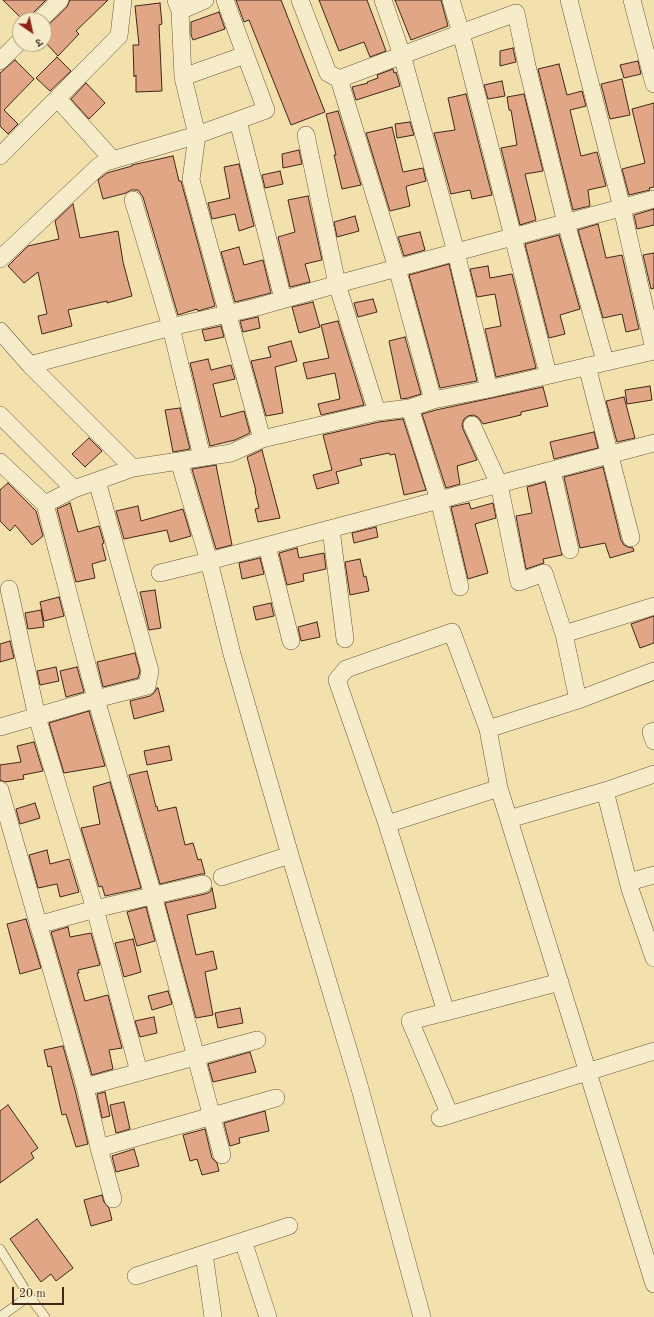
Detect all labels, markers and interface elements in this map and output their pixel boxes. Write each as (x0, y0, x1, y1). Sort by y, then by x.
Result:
north arrow (12, 12, 52, 52)
text: उ (33, 35, 44, 48)
scale bar (14, 1279, 66, 1305)
text: 20 m (19, 1288, 46, 1300)

